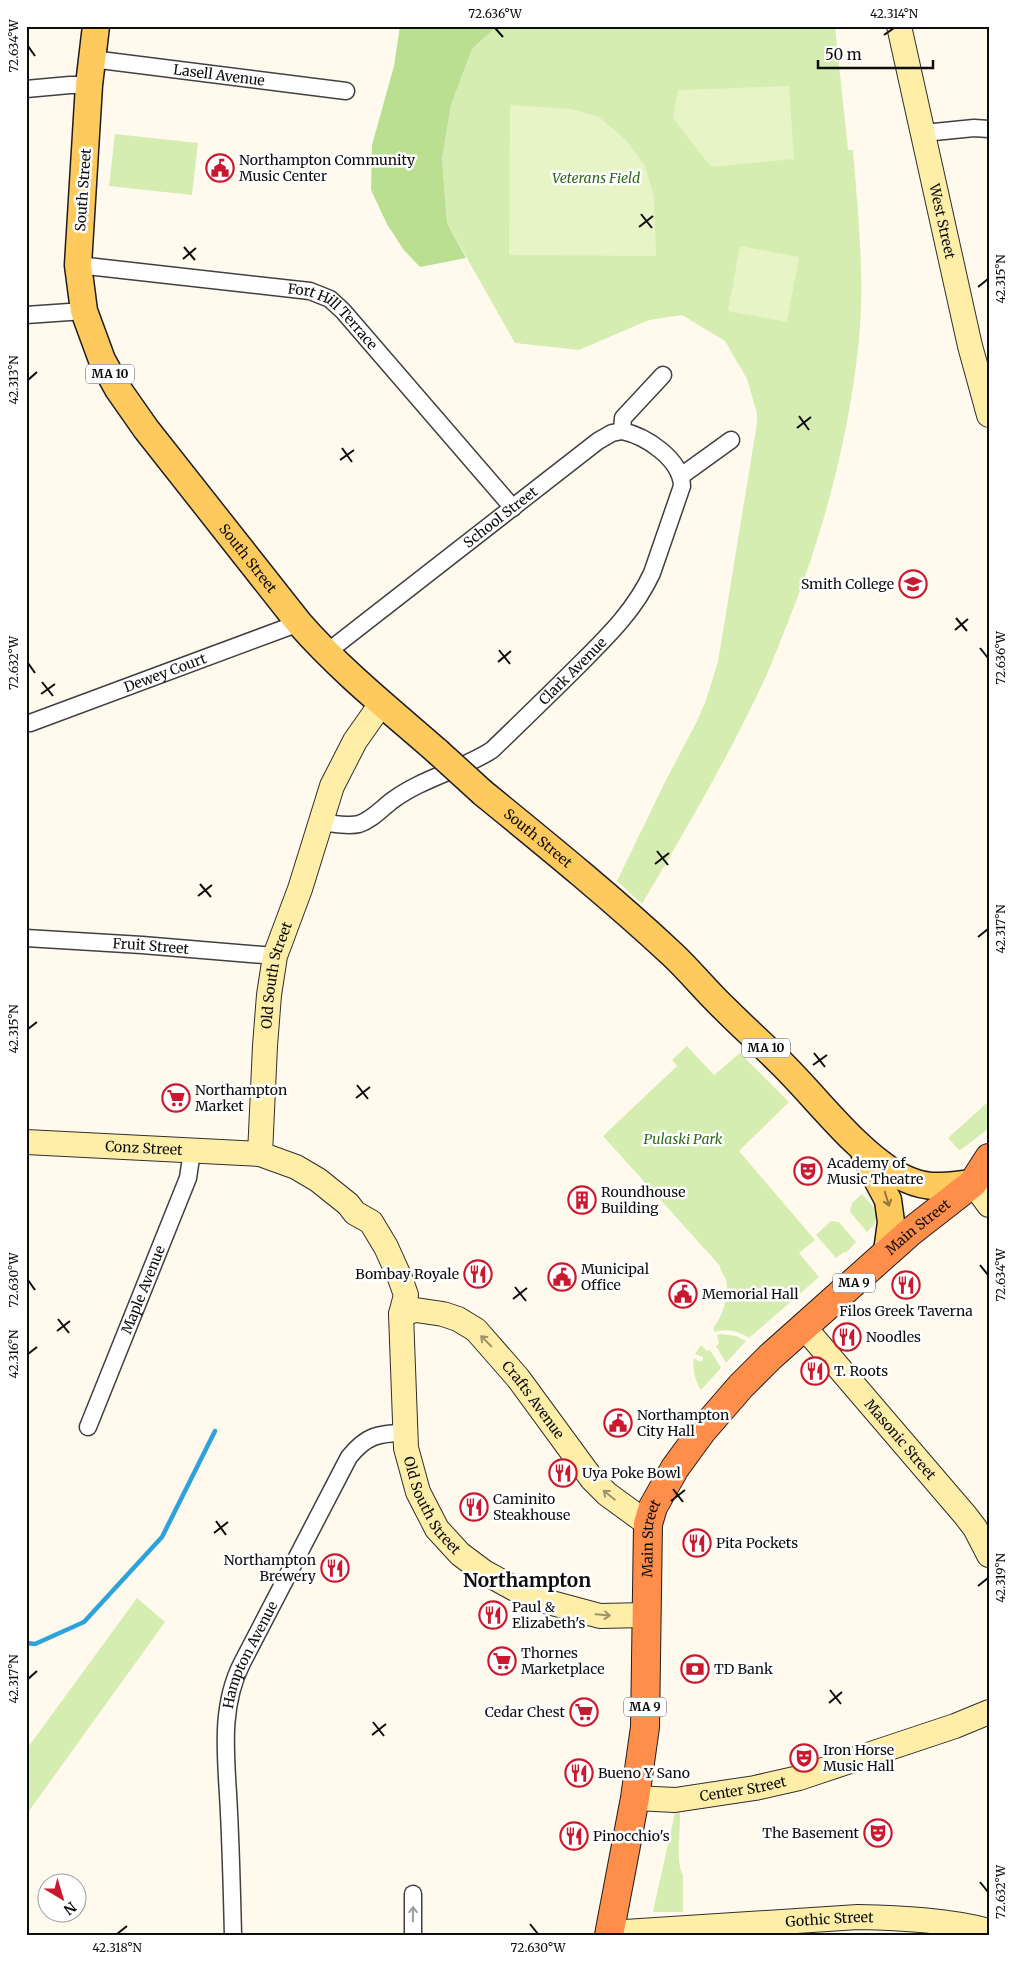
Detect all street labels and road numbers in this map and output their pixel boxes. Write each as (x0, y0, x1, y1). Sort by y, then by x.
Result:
street label: Lasell Avenue (172, 60, 266, 90)
street label: South Street (71, 147, 95, 232)
street label: West Street (925, 181, 960, 261)
street label: Fort Hill Terrace (287, 280, 381, 353)
road number: MA 10 (86, 364, 134, 384)
street label: School Street (460, 482, 541, 552)
street label: South Street (215, 520, 281, 597)
street label: Clark Avenue (535, 634, 610, 709)
street label: Dewey Court (121, 649, 209, 696)
street label: South Street (500, 805, 576, 872)
street label: Old South Street (257, 919, 296, 1030)
street label: Fruit Street (112, 934, 190, 958)
road number: MA 10 (742, 1038, 790, 1058)
street label: Conz Street (105, 1137, 184, 1159)
street label: Main Street (882, 1195, 954, 1259)
street label: Maple Avenue (117, 1243, 169, 1337)
road number: MA 9 (833, 1274, 875, 1292)
street label: Crafts Avenue (498, 1357, 568, 1442)
street label: Masonic Street (861, 1395, 940, 1484)
street label: Old South Street (400, 1454, 465, 1558)
street label: Main Street (638, 1496, 665, 1578)
street label: Hampton Avenue (219, 1598, 282, 1710)
road number: MA 9 (624, 1698, 666, 1716)
street label: Center Street (699, 1772, 789, 1805)
street label: Gothic Street (785, 1908, 874, 1931)

